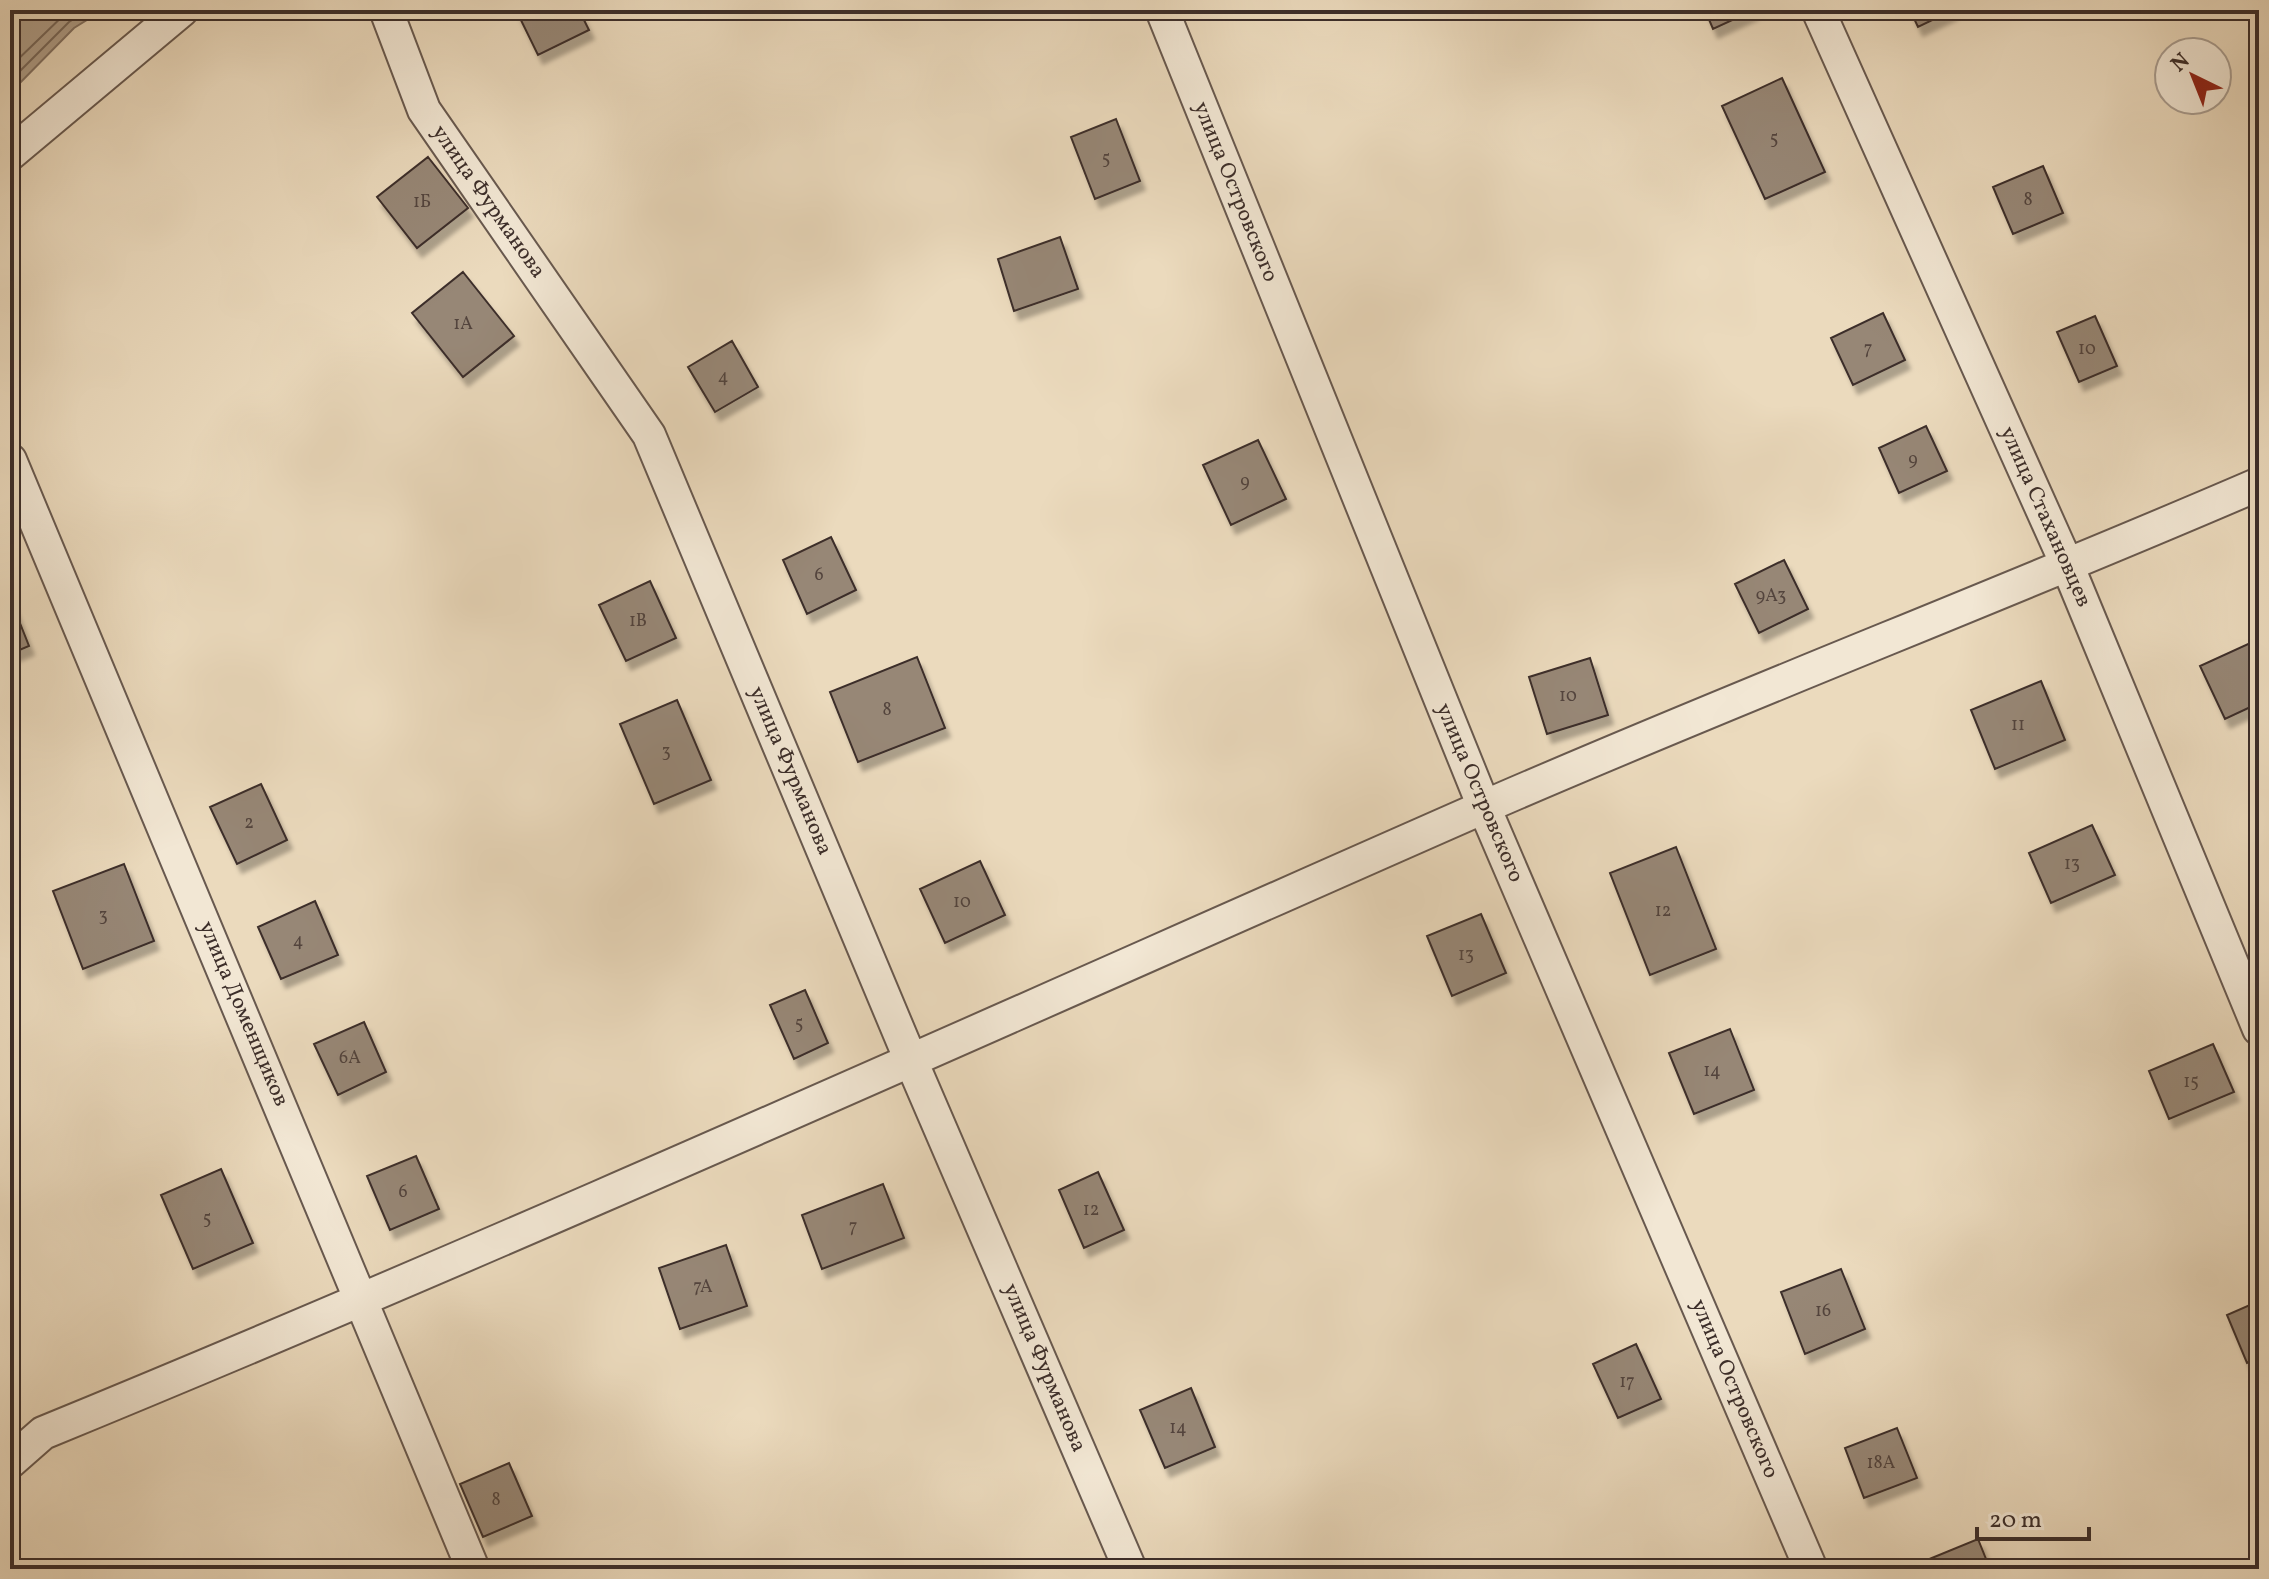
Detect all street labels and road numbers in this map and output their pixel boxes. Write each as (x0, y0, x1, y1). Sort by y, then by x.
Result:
street label: улица Островского (1185, 97, 1285, 287)
street label: улица Фурманова (423, 119, 553, 285)
street label: улица Стахановцев (1991, 422, 2099, 612)
street label: улица Фурманова (740, 682, 840, 860)
street label: улица Островского (1427, 698, 1531, 888)
street label: улица Доменщиков (190, 917, 296, 1111)
street label: улица Фурманова (994, 1279, 1094, 1457)
street label: улица Островского (1682, 1294, 1786, 1484)

